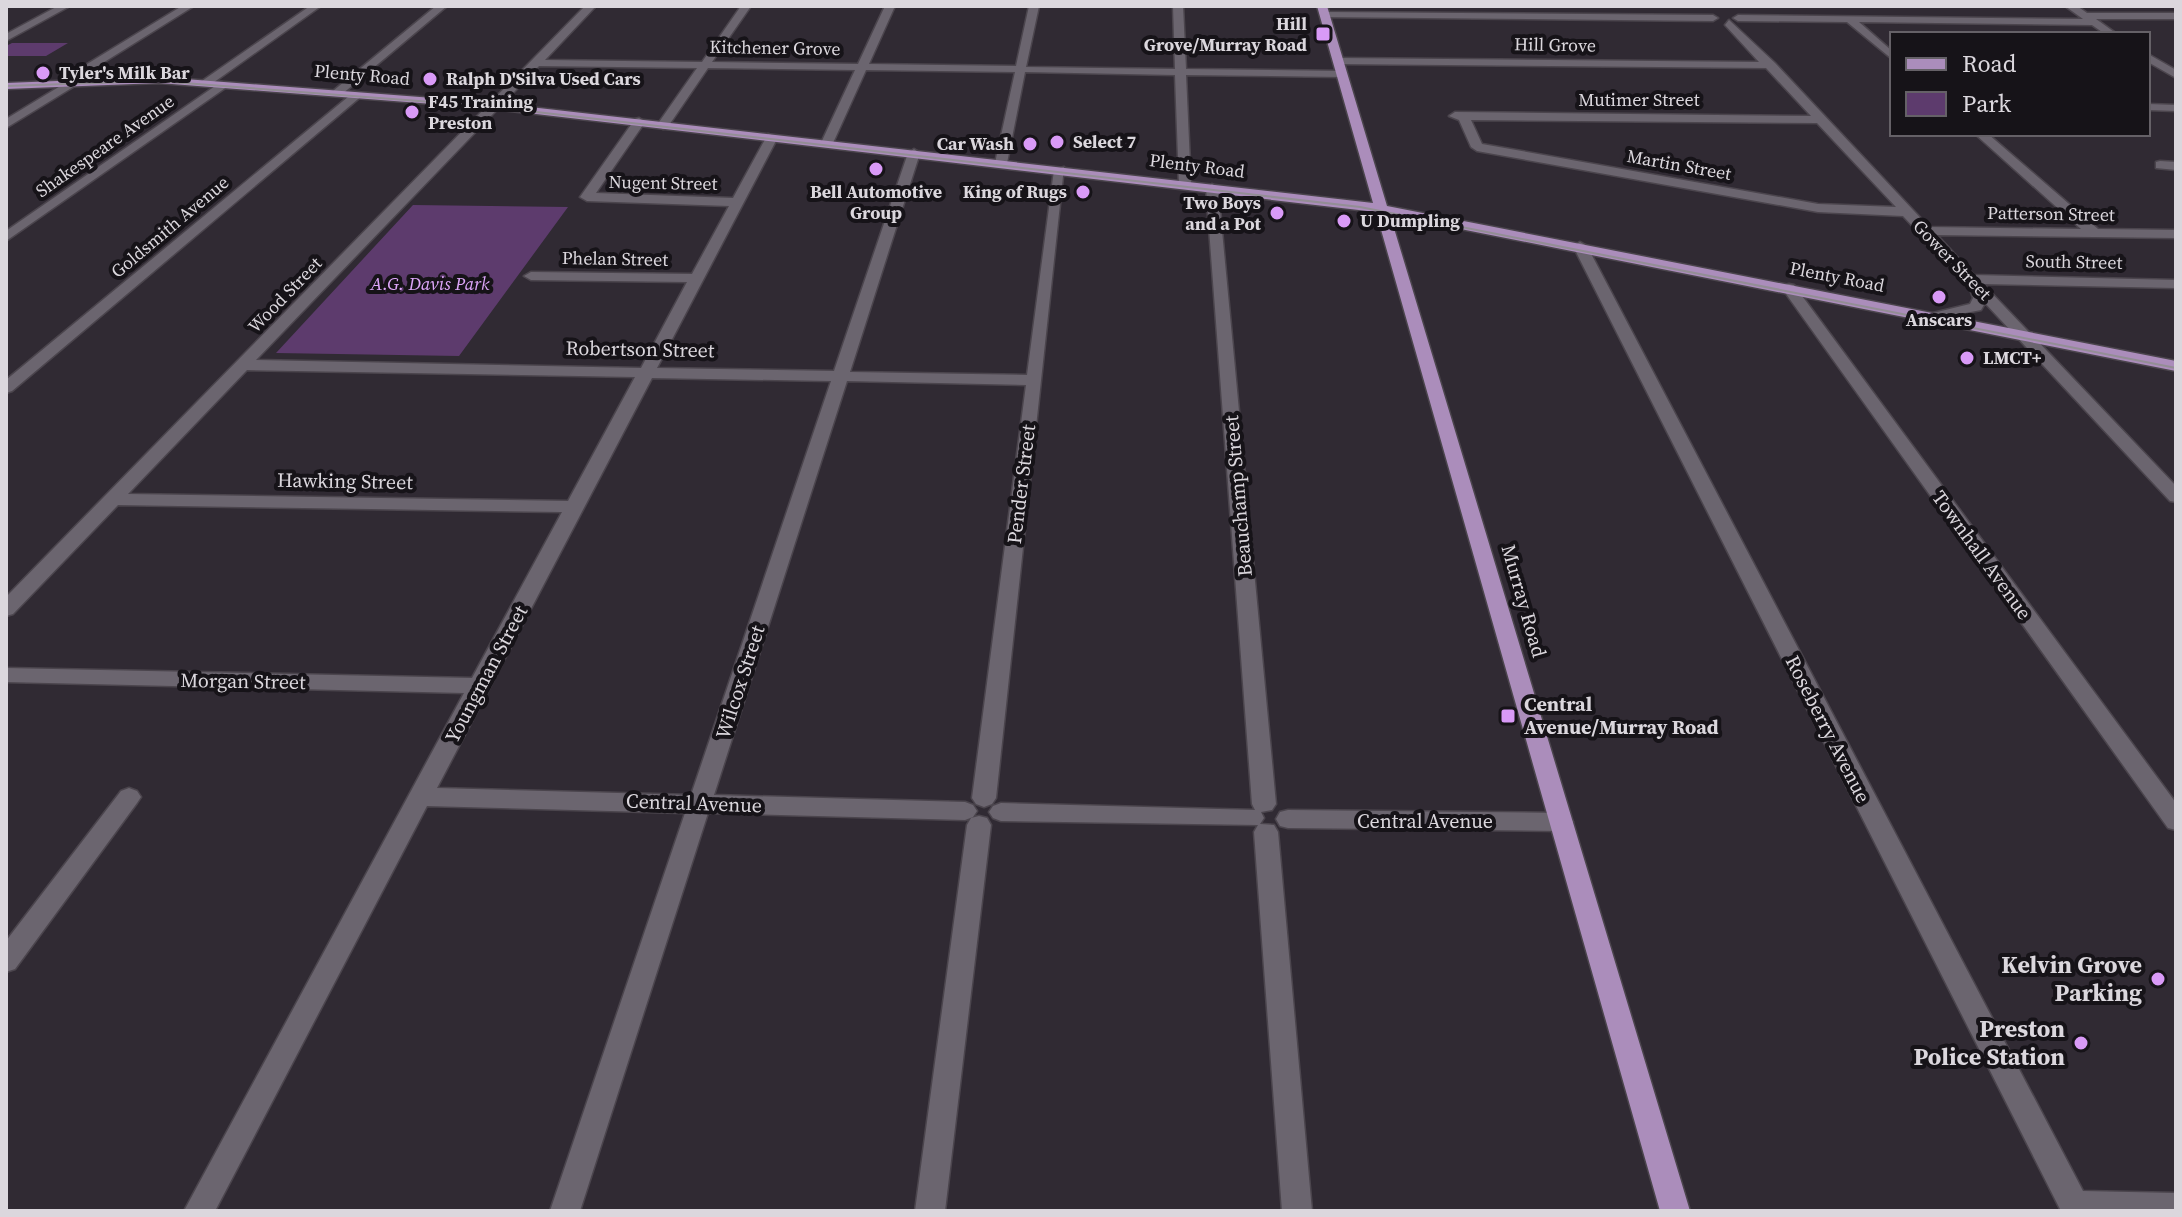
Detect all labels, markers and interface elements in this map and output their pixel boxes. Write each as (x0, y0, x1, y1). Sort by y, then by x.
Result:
place label: Hill Grove/Murray Road (1144, 11, 1307, 57)
marker: Hill Grove/Murray Road (1314, 25, 1332, 43)
street label: Hill Grove (1514, 31, 1596, 58)
legend (1890, 32, 2150, 136)
street label: Kitchener Grove (709, 34, 841, 61)
text: Road (1962, 47, 2017, 80)
street label: Plenty Road (313, 58, 411, 91)
place label: Tyler's Milk Bar (59, 60, 190, 85)
marker: Tyler's Milk Bar (34, 64, 52, 82)
place label: Ralph D'Silva Used Cars (446, 66, 641, 91)
marker: Ralph D'Silva Used Cars (421, 70, 439, 88)
street label: Mutimer Street (1578, 87, 1700, 112)
text: Park (1962, 87, 2012, 120)
street label: Shakespeare Avenue (30, 88, 179, 203)
place label: F45 Training Preston (428, 89, 533, 135)
marker: F45 Training Preston (403, 103, 421, 121)
place label: Select 7 (1073, 129, 1136, 154)
place label: Car Wash (937, 131, 1014, 156)
marker: Select 7 (1048, 133, 1066, 151)
marker: Car Wash (1021, 135, 1039, 153)
street label: Martin Street (1625, 143, 1733, 186)
street label: Plenty Road (1148, 147, 1246, 184)
marker: Bell Automotive Group (867, 160, 885, 178)
street label: Nugent Street (608, 169, 718, 196)
street label: Goldsmith Avenue (105, 170, 234, 283)
place label: Bell Automotive Group (810, 179, 942, 225)
place label: King of Rugs (963, 179, 1067, 204)
marker: King of Rugs (1074, 183, 1092, 201)
place label: Two Boys and a Pot (1183, 190, 1262, 236)
street label: Patterson Street (1987, 200, 2115, 227)
marker: Two Boys and a Pot (1268, 204, 1286, 222)
place label: U Dumpling (1360, 208, 1460, 233)
marker: U Dumpling (1335, 212, 1353, 230)
street label: Gower Street (1908, 214, 1997, 306)
street label: Phelan Street (562, 245, 669, 272)
street label: South Street (2025, 248, 2123, 275)
street label: Wood Street (242, 251, 327, 338)
street label: Plenty Road (1788, 255, 1887, 298)
park label: A.G. Davis Park (370, 271, 490, 296)
marker: Anscars (1930, 288, 1948, 306)
place label: Anscars (1906, 307, 1972, 332)
street label: Robertson Street (565, 334, 715, 364)
place label: LMCT+ (1983, 345, 2042, 370)
marker: LMCT+ (1958, 349, 1976, 367)
street label: Beauchamp Street (1217, 414, 1259, 578)
street label: Pender Street (1000, 422, 1042, 545)
street label: Hawking Street (277, 466, 414, 496)
street label: Townhall Avenue (1926, 485, 2038, 625)
street label: Murray Road (1495, 541, 1554, 661)
street label: Youngman Street (438, 600, 534, 748)
street label: Wilcox Street (708, 621, 772, 742)
street label: Roseberry Avenue (1779, 651, 1877, 807)
street label: Morgan Street (180, 666, 306, 696)
place label: Central Avenue/Murray Road (1524, 690, 1719, 741)
marker: Central Avenue/Murray Road (1499, 707, 1517, 725)
street label: Central Avenue (626, 787, 762, 819)
street label: Central Avenue (1357, 807, 1493, 835)
place label: Kelvin Grove Parking (2001, 948, 2142, 1009)
marker: Kelvin Grove Parking (2149, 970, 2167, 988)
place label: Preston Police Station (1914, 1012, 2065, 1073)
marker: Preston Police Station (2072, 1034, 2090, 1052)

